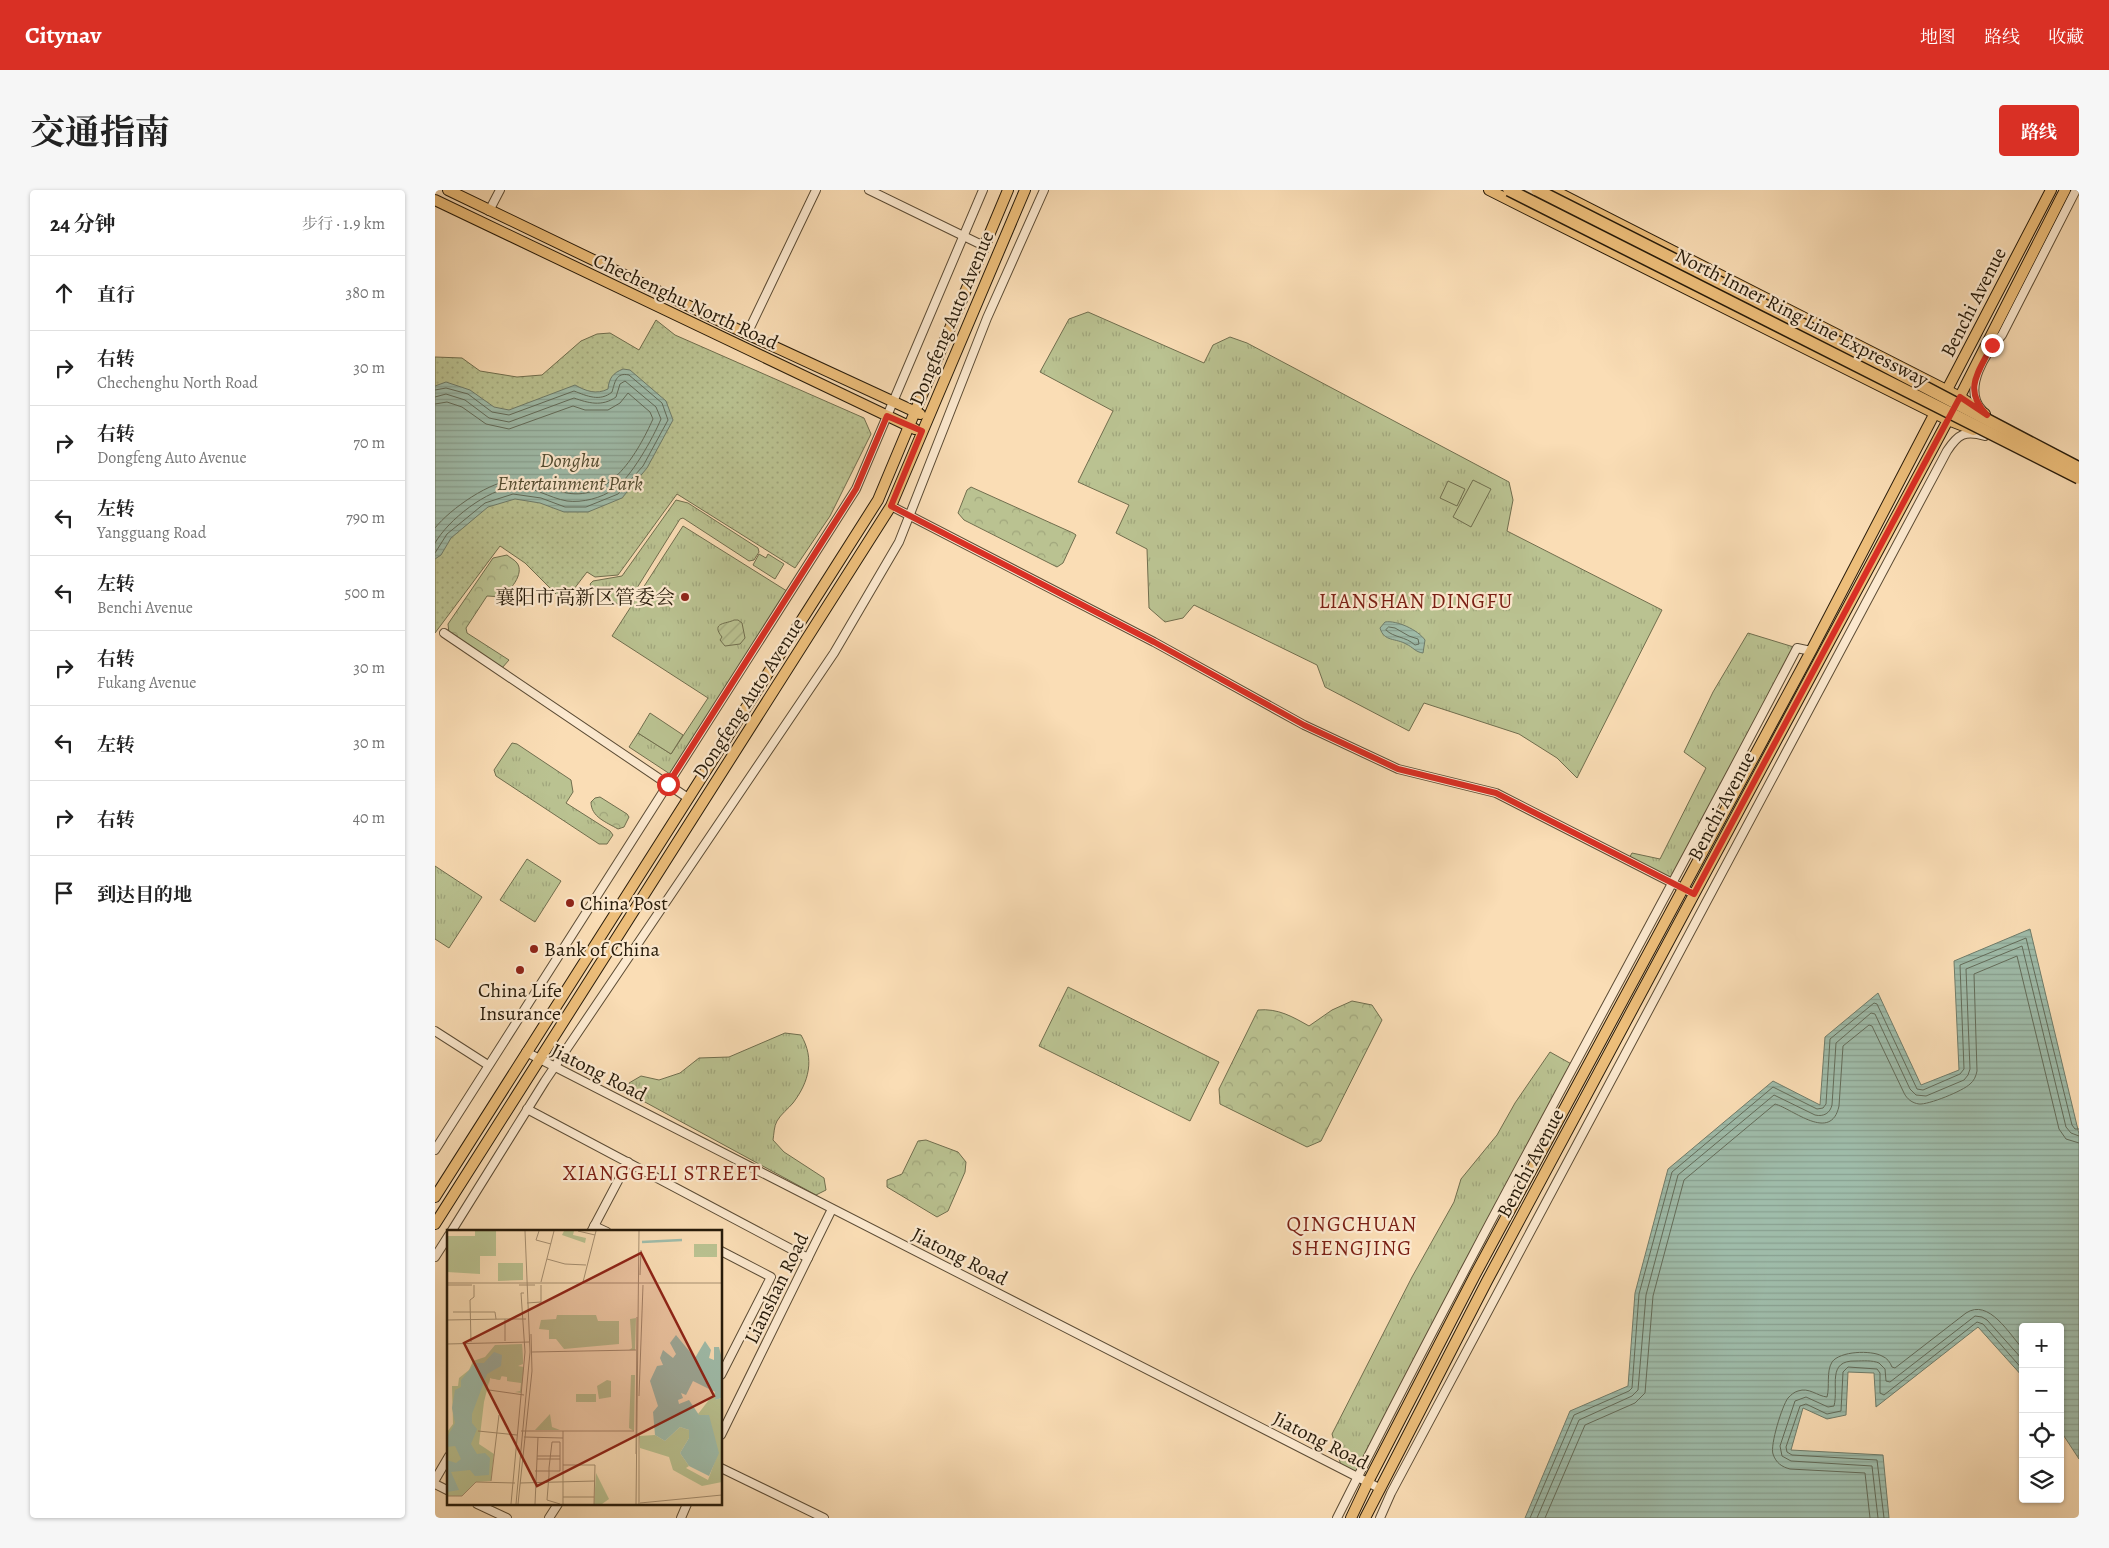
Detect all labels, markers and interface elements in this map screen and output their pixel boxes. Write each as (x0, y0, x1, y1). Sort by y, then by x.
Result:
text: Citynav (25, 19, 101, 51)
text: 地图 (1920, 25, 1956, 49)
text: 路线 (1984, 25, 2020, 49)
text: 收藏 (2048, 25, 2084, 49)
button: 路线 (1999, 105, 2079, 156)
text: 交通指南 (30, 108, 170, 156)
text: 24 分钟 (50, 210, 116, 238)
text: 步行 · 1.9 km (301, 213, 385, 235)
street label: Dongfeng Auto Avenue (902, 227, 1000, 410)
street label: North Inner Ring Line Expressway (1671, 242, 1934, 394)
street label: Benchi Avenue (1934, 243, 2013, 362)
street label: Chechenghu North Road (589, 247, 783, 356)
icon: ahead (50, 279, 78, 307)
text: 直行 (97, 282, 135, 308)
text: 380 m (346, 282, 385, 304)
route end (1981, 334, 2004, 357)
text: 右转 (97, 346, 135, 372)
icon: right (50, 354, 78, 382)
text: 30 m (353, 357, 385, 379)
text: Chechenghu North Road (97, 372, 258, 394)
text: 右转 (97, 421, 135, 447)
icon: right (50, 429, 78, 457)
text: 70 m (353, 432, 385, 454)
text: Dongfeng Auto Avenue (97, 447, 247, 469)
park label: Donghu Entertainment Park (497, 447, 643, 497)
text: 左转 (97, 496, 135, 522)
icon: left (50, 504, 78, 532)
text: 790 m (346, 507, 385, 529)
text: Yangguang Road (97, 522, 206, 544)
text: 左转 (97, 571, 135, 597)
icon: left (50, 579, 78, 607)
text: 500 m (345, 582, 385, 604)
place label: 襄阳市高新区管委会 (495, 584, 675, 611)
district label: LIANSHAN DINGFU (1319, 587, 1513, 615)
marker: 襄阳市高新区管委会 (679, 591, 691, 603)
text: Benchi Avenue (97, 597, 193, 619)
street label: Dongfeng Auto Avenue (686, 612, 811, 784)
text: 右转 (97, 646, 135, 672)
icon: right (50, 654, 78, 682)
text: 30 m (353, 657, 385, 679)
text: Fukang Avenue (97, 672, 197, 694)
icon: left (50, 729, 78, 757)
text: 左转 (97, 732, 135, 758)
text: 30 m (353, 732, 385, 754)
street label: Benchi Avenue (1681, 747, 1762, 866)
route start (657, 773, 680, 796)
icon: right (50, 804, 78, 832)
text: 右转 (97, 807, 135, 833)
text: 40 m (353, 807, 385, 829)
icon: arrive (50, 879, 78, 907)
text: 到达目的地 (97, 882, 192, 908)
place label: China Post (580, 890, 668, 917)
marker: China Post (564, 897, 576, 909)
place label: Bank of China (544, 936, 660, 963)
marker: Bank of China (528, 943, 540, 955)
marker: China Life Insurance (514, 964, 526, 976)
place label: China Life Insurance (478, 977, 562, 1027)
street label: Jiatong Road (546, 1037, 652, 1108)
street label: Benchi Avenue (1490, 1104, 1571, 1223)
district label: XIANGGELI STREET (563, 1159, 761, 1187)
district label: QINGCHUAN SHENGJING (1287, 1210, 1417, 1262)
street label: Jiatong Road (907, 1221, 1013, 1292)
street label: Lianshan Road (738, 1228, 815, 1348)
inset map (447, 1230, 723, 1506)
map controls (2019, 1323, 2064, 1503)
button: + (2019, 1323, 2064, 1368)
button: − (2019, 1368, 2064, 1413)
street label: Jiatong Road (1268, 1405, 1374, 1476)
button: locate (2019, 1413, 2064, 1458)
button: layers (2019, 1458, 2064, 1503)

